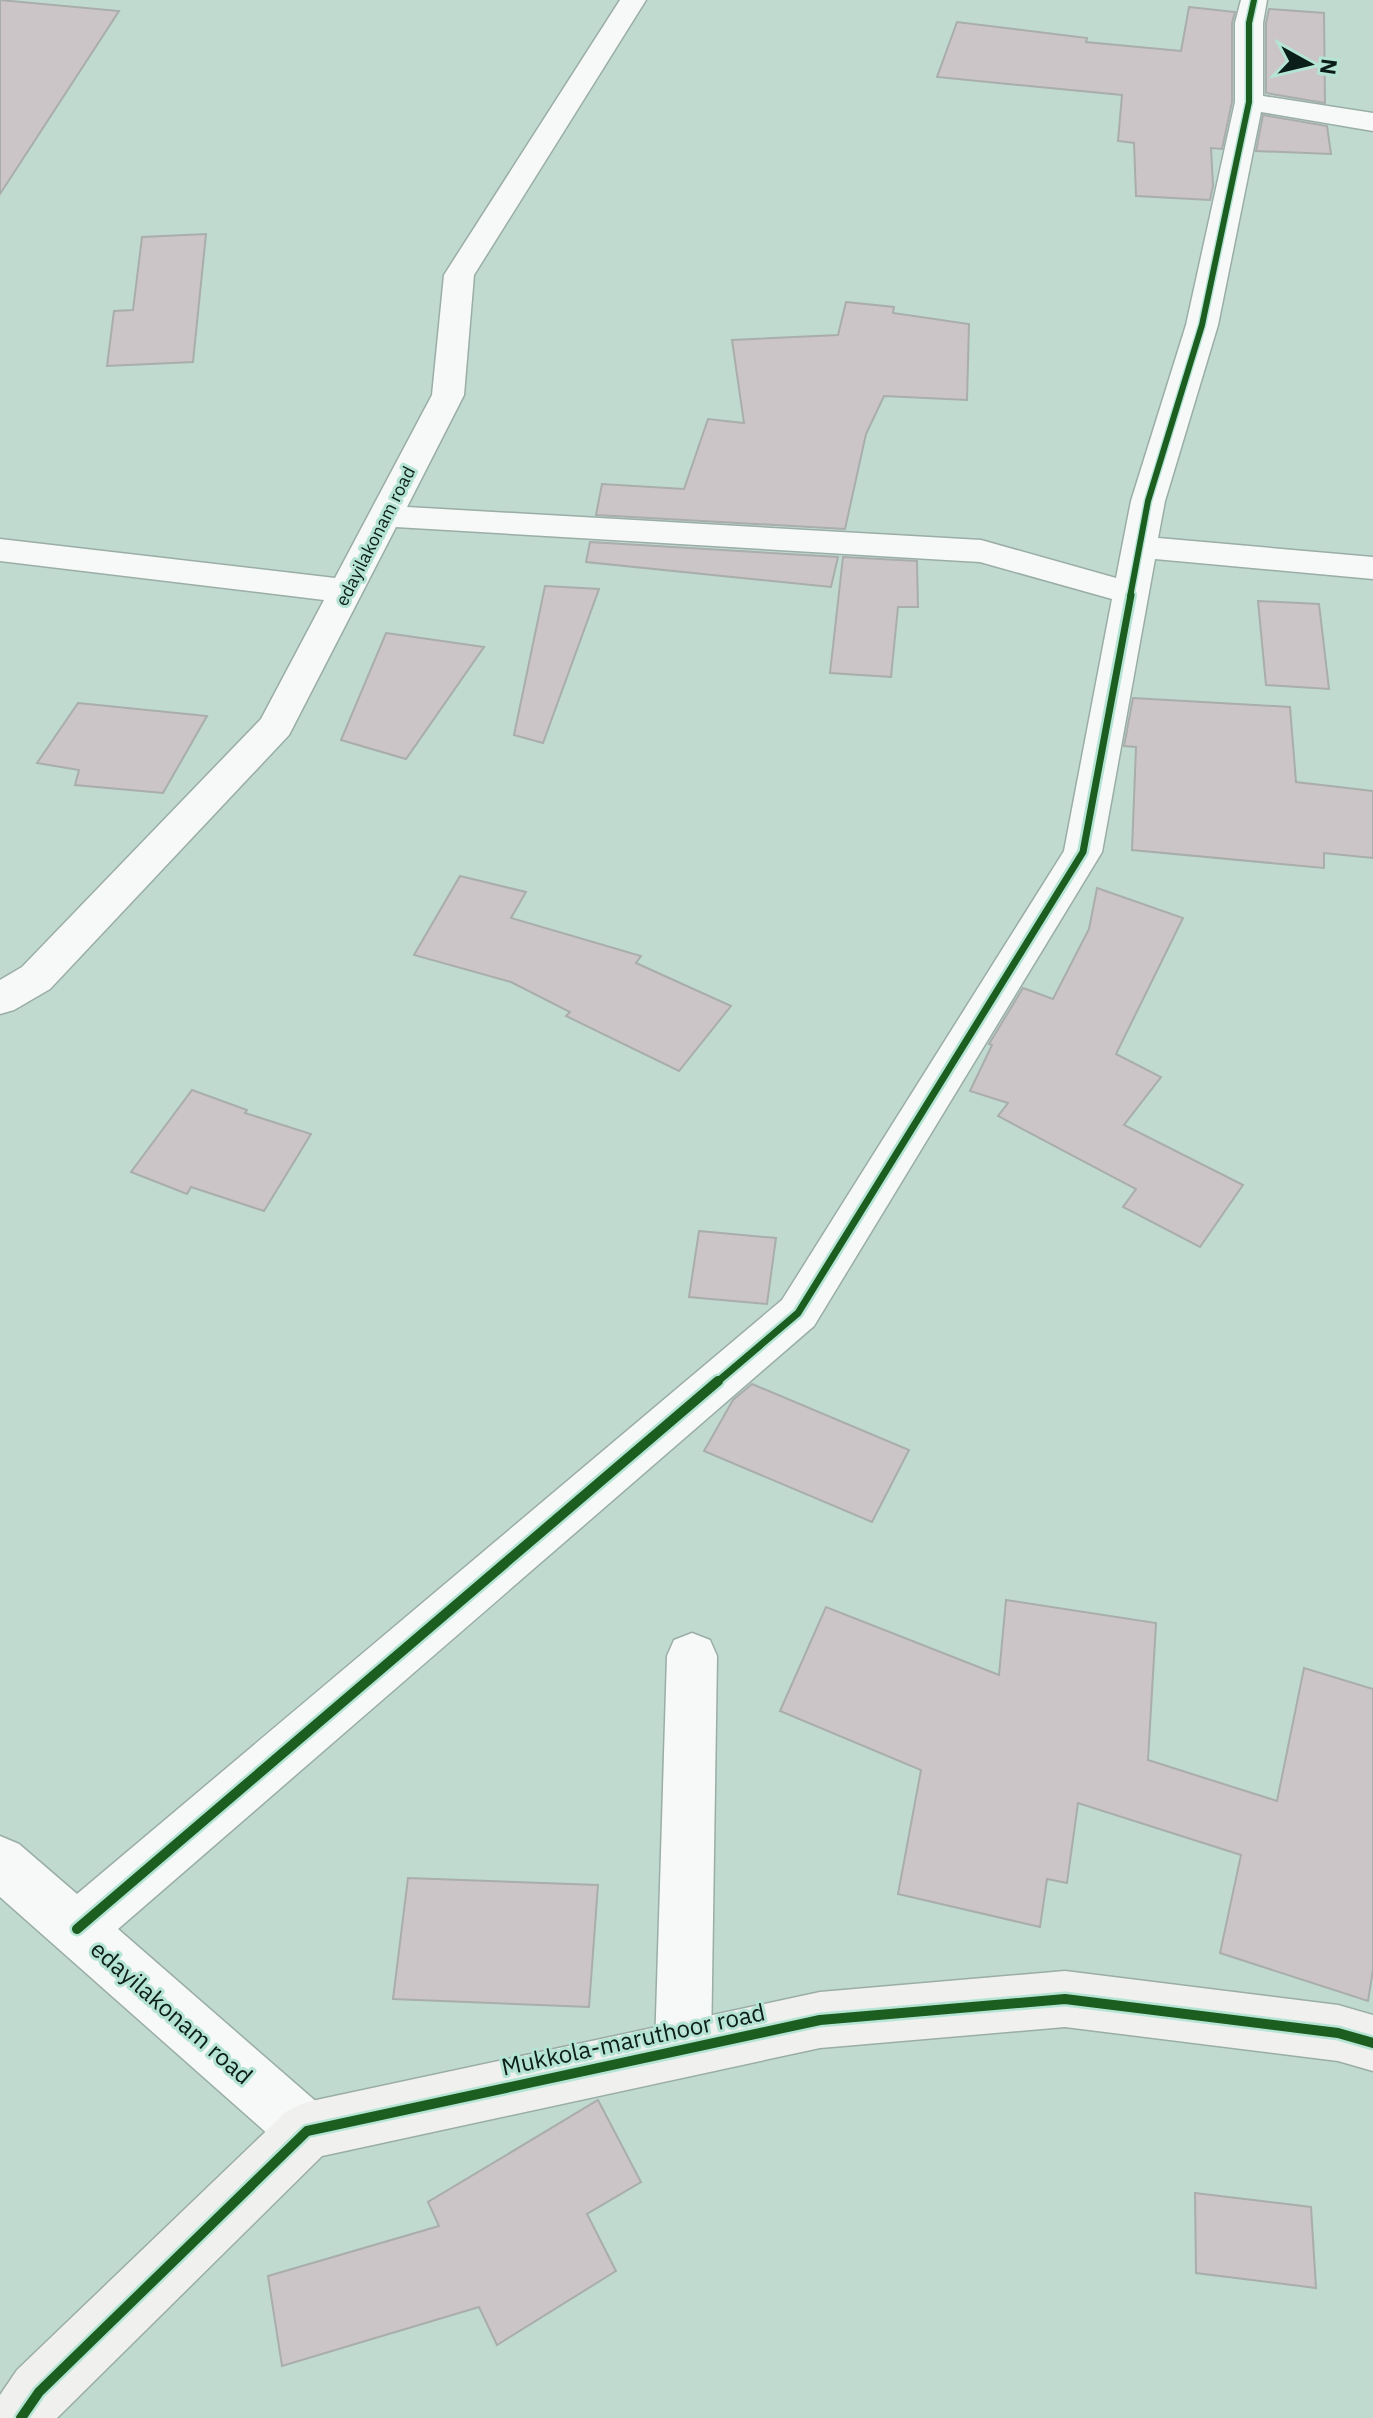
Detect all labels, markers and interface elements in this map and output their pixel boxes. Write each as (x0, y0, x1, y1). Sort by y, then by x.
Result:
north arrow (1269, 24, 1349, 104)
text: N (1314, 57, 1345, 77)
street label: edayilakonam road (330, 462, 420, 610)
street label: edayilakonam road (84, 1933, 260, 2091)
street label: Mukkola-maruthoor road (498, 1995, 768, 2083)

